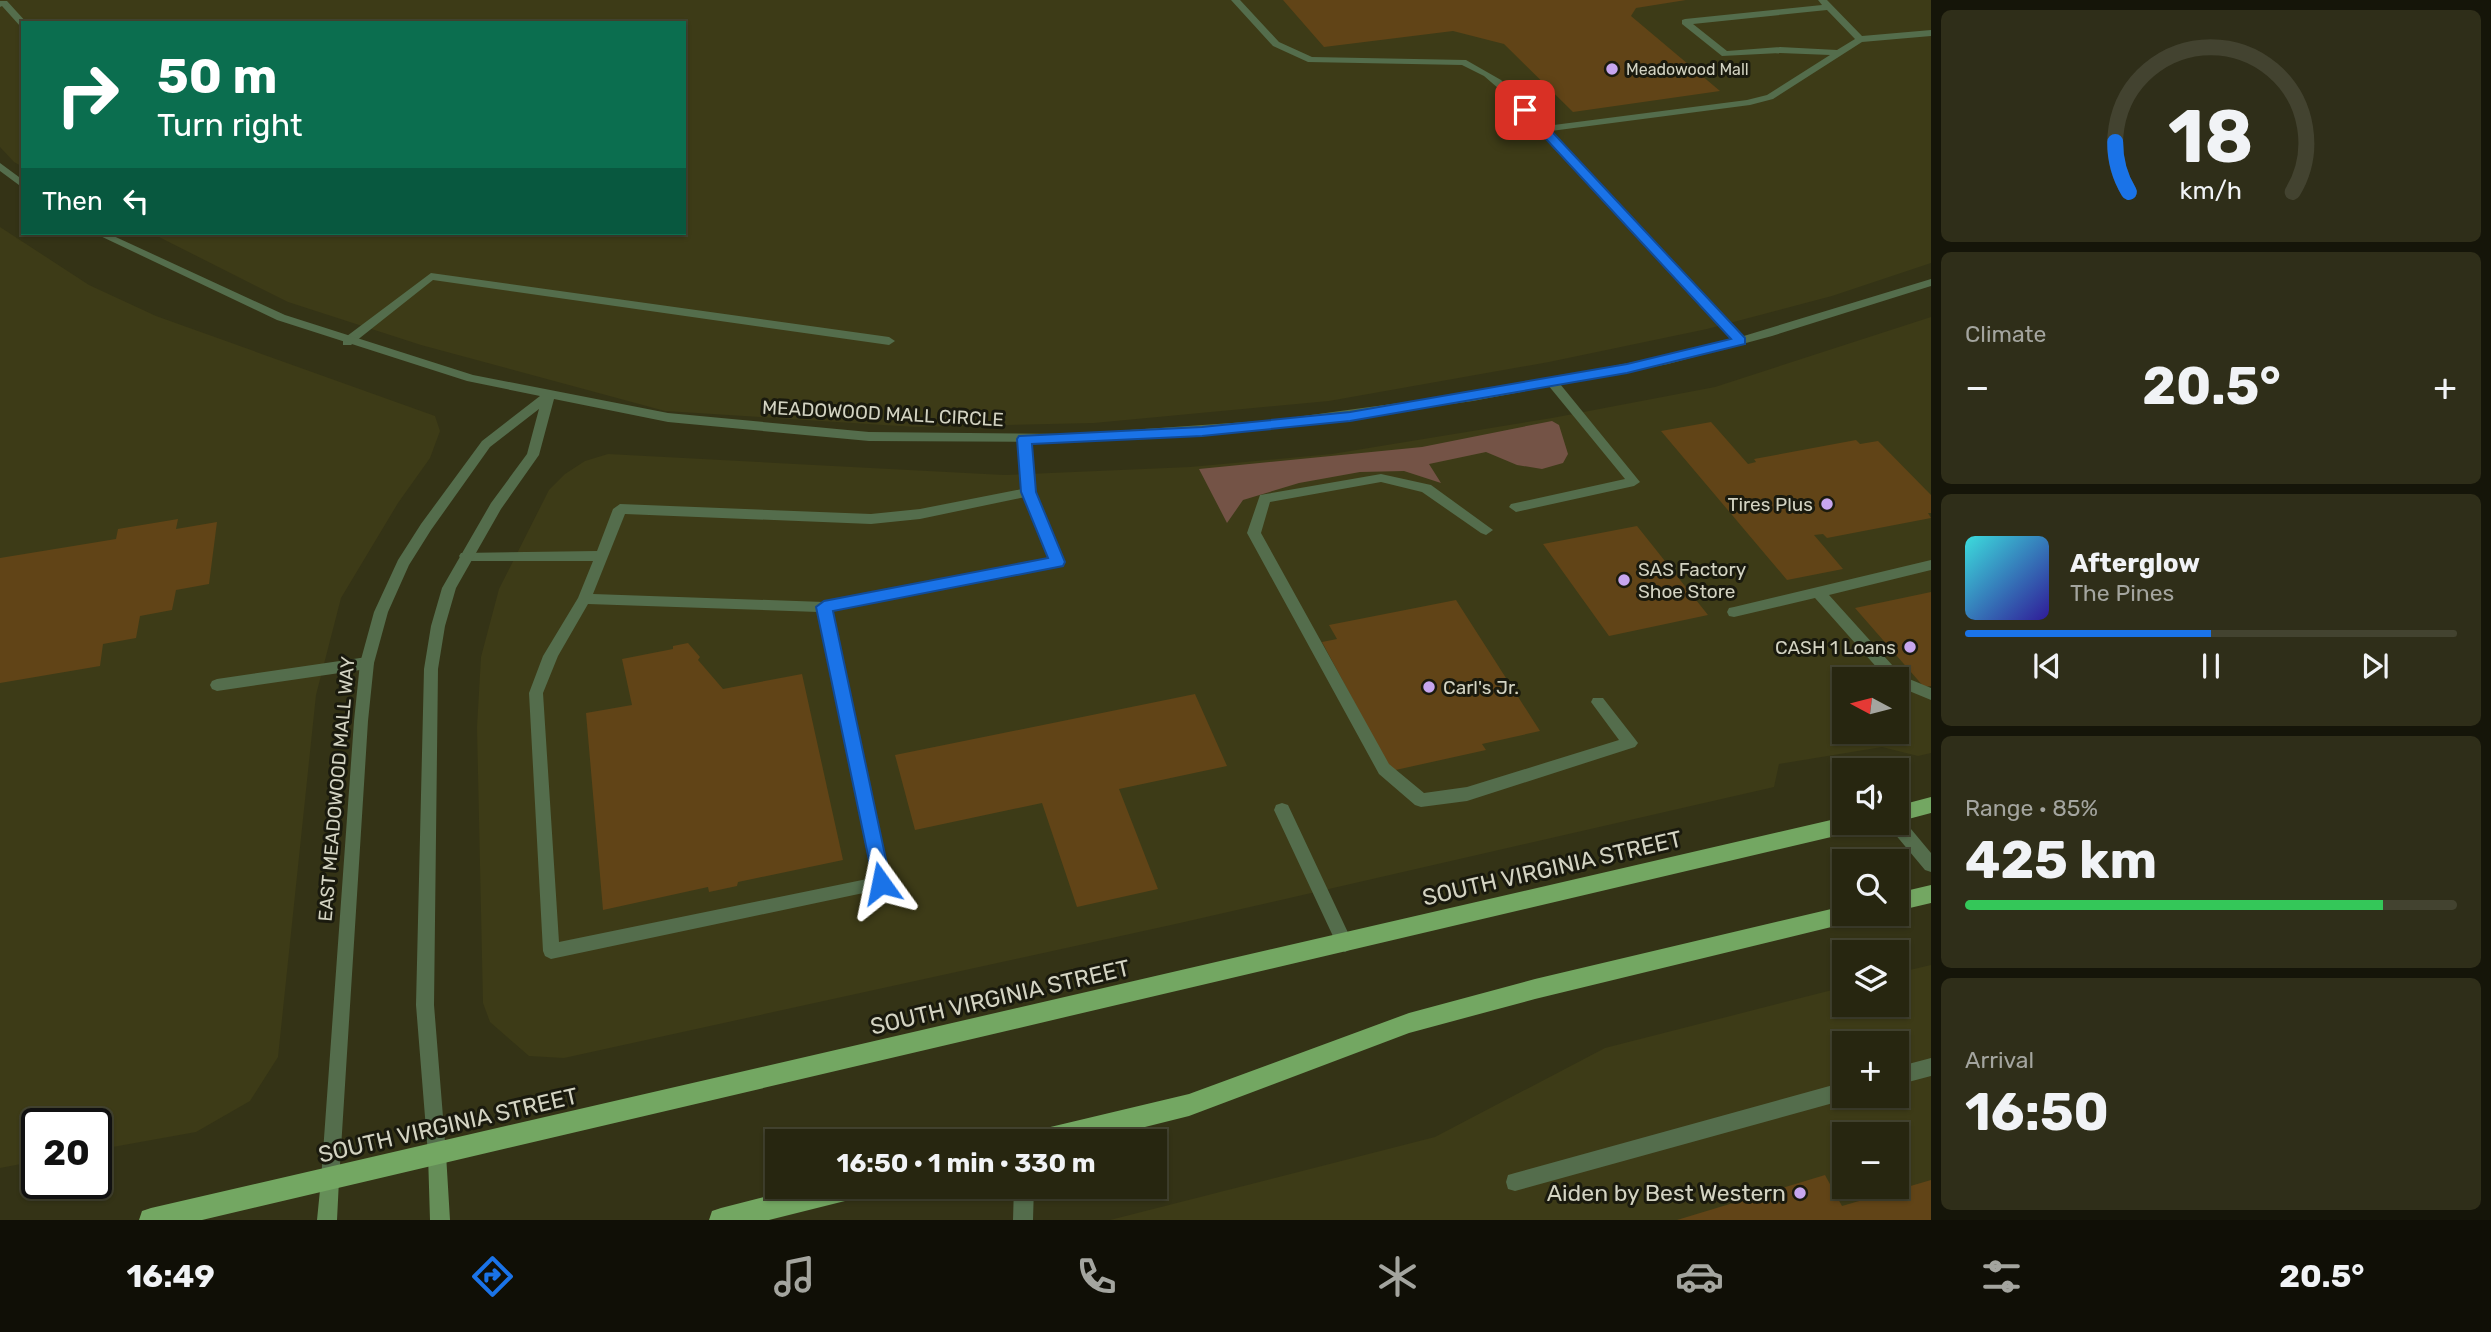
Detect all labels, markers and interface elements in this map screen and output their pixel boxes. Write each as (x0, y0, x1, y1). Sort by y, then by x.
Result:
text: 50 m (157, 47, 277, 105)
icon: right (42, 49, 133, 140)
place label: Meadowood Mall (1626, 60, 1749, 79)
marker: Meadowood Mall (1604, 61, 1620, 77)
pin (1495, 80, 1555, 140)
icon: arrive (1506, 91, 1544, 129)
text: 18 (2168, 94, 2254, 180)
text: Turn right (157, 106, 302, 144)
text: km/h (2180, 176, 2242, 205)
icon: left (117, 182, 155, 220)
text: Then (42, 186, 103, 217)
text: Climate (1965, 320, 2046, 348)
text: 20.5° (2142, 355, 2281, 417)
text: − (1965, 364, 1990, 410)
text: + (2433, 364, 2457, 410)
street label: MEADOWOOD MALL CIRCLE (761, 396, 1004, 431)
place label: Tires Plus (1727, 493, 1813, 516)
marker: Tires Plus (1819, 496, 1835, 512)
text: Afterglow (2070, 548, 2200, 579)
place label: SAS Factory Shoe Store (1638, 558, 1746, 603)
marker: SAS Factory Shoe Store (1616, 572, 1632, 588)
text: The Pines (2070, 579, 2174, 607)
place label: CASH 1 Loans (1775, 636, 1896, 659)
marker: CASH 1 Loans (1902, 639, 1918, 655)
icon: previous (2028, 647, 2066, 685)
icon: pause (2192, 647, 2230, 685)
icon: next (2356, 647, 2394, 685)
street label: EAST MEADOWOOD MALL WAY (313, 656, 360, 923)
north arrow (1832, 667, 1909, 744)
map controls (1832, 667, 1909, 1199)
place label: Carl's Jr. (1443, 676, 1519, 699)
marker: Carl's Jr. (1421, 679, 1437, 695)
button: sound (1832, 758, 1909, 835)
text: Range · 85% (1965, 794, 2098, 822)
street label: SOUTH VIRGINIA STREET (1420, 824, 1684, 912)
text: 425 km (1965, 829, 2157, 891)
position arrow (844, 846, 918, 920)
button: search (1832, 849, 1909, 926)
button: layers (1832, 940, 1909, 1017)
street label: SOUTH VIRGINIA STREET (868, 953, 1132, 1041)
button: + (1832, 1031, 1909, 1108)
text: Arrival (1965, 1046, 2034, 1074)
street label: SOUTH VIRGINIA STREET (316, 1081, 580, 1169)
text: 16:50 (1965, 1081, 2109, 1143)
speed limit sign: 20 (21, 1108, 112, 1199)
button: − (1832, 1122, 1909, 1199)
text: 16:50 · 1 min · 330 m (837, 1148, 1095, 1179)
place label: Aiden by Best Western (1547, 1179, 1786, 1207)
marker: Aiden by Best Western (1792, 1185, 1808, 1201)
icon: directions (468, 1252, 517, 1301)
icon: music (770, 1252, 819, 1301)
icon: phone (1072, 1252, 1121, 1301)
icon: climate (1373, 1252, 1422, 1301)
icon: car (1675, 1252, 1724, 1301)
icon: filters (1977, 1252, 2026, 1301)
text: 16:49 (126, 1257, 215, 1295)
text: 20.5° (2279, 1257, 2365, 1295)

